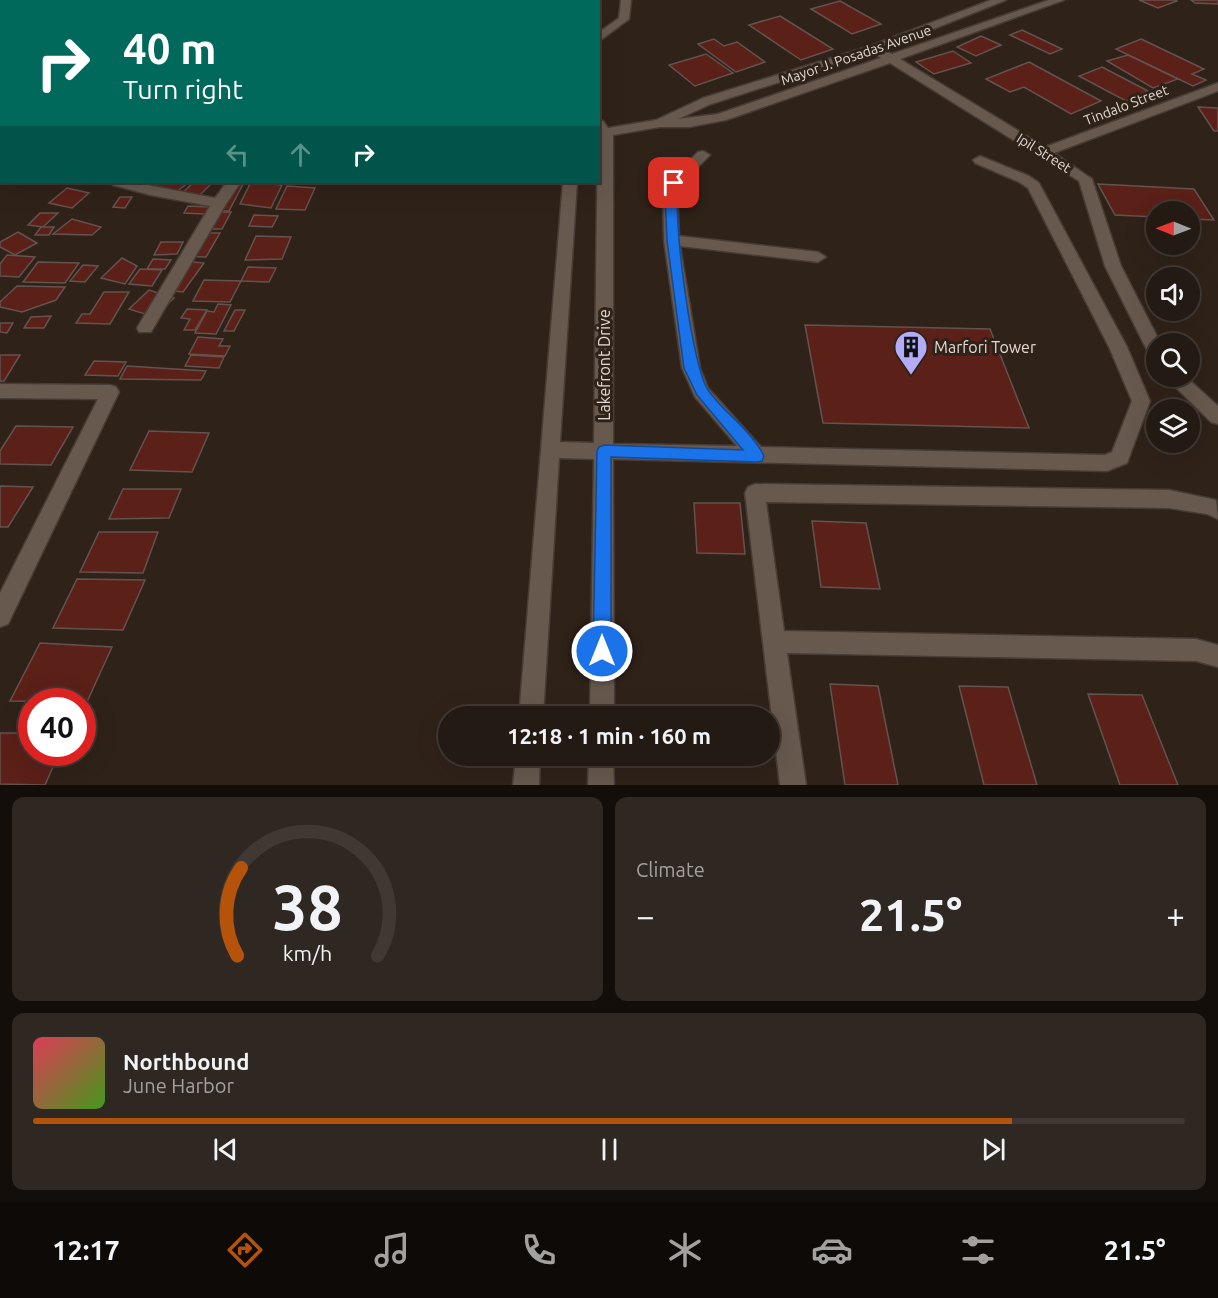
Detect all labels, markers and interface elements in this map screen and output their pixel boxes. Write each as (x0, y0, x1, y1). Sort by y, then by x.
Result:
street label: Mayor J. Posadas Avenue (779, 22, 933, 88)
icon: right (24, 24, 102, 102)
text: 40 m (123, 25, 217, 72)
text: Turn right (123, 74, 243, 104)
street label: Tindalo Street (1082, 81, 1171, 128)
street label: Ipil Street (1014, 130, 1075, 176)
icon: left (221, 138, 254, 171)
icon: ahead (284, 138, 317, 171)
icon: right (347, 138, 380, 171)
pin (648, 157, 699, 208)
icon: arrive (657, 166, 690, 199)
north arrow (1146, 201, 1200, 255)
map controls (1146, 201, 1200, 453)
button: sound (1146, 267, 1200, 321)
street label: Lakefront Drive (595, 309, 613, 421)
building icon: Marfori Tower (893, 329, 929, 376)
button: search (1146, 333, 1200, 387)
place label: Marfori Tower (934, 338, 1036, 356)
button: layers (1146, 399, 1200, 453)
position arrow (570, 619, 634, 683)
speed limit sign: 40 (18, 688, 96, 766)
text: 12:18 · 1 min · 160 m (507, 723, 711, 748)
text: Climate (636, 858, 705, 881)
text: 38 (272, 872, 343, 942)
text: 21.5° (859, 889, 962, 940)
text: − (636, 897, 655, 934)
text: + (1166, 897, 1185, 934)
text: km/h (283, 941, 332, 965)
text: Northbound (123, 1049, 249, 1074)
text: June Harbor (123, 1074, 234, 1097)
icon: previous (209, 1133, 242, 1166)
icon: pause (593, 1133, 626, 1166)
icon: next (977, 1133, 1010, 1166)
icon: directions (224, 1229, 266, 1271)
icon: music (371, 1229, 413, 1271)
icon: phone (518, 1229, 560, 1271)
icon: climate (664, 1229, 706, 1271)
icon: car (811, 1229, 853, 1271)
icon: filters (957, 1229, 999, 1271)
text: 12:17 (52, 1235, 120, 1265)
text: 21.5° (1104, 1235, 1166, 1265)

